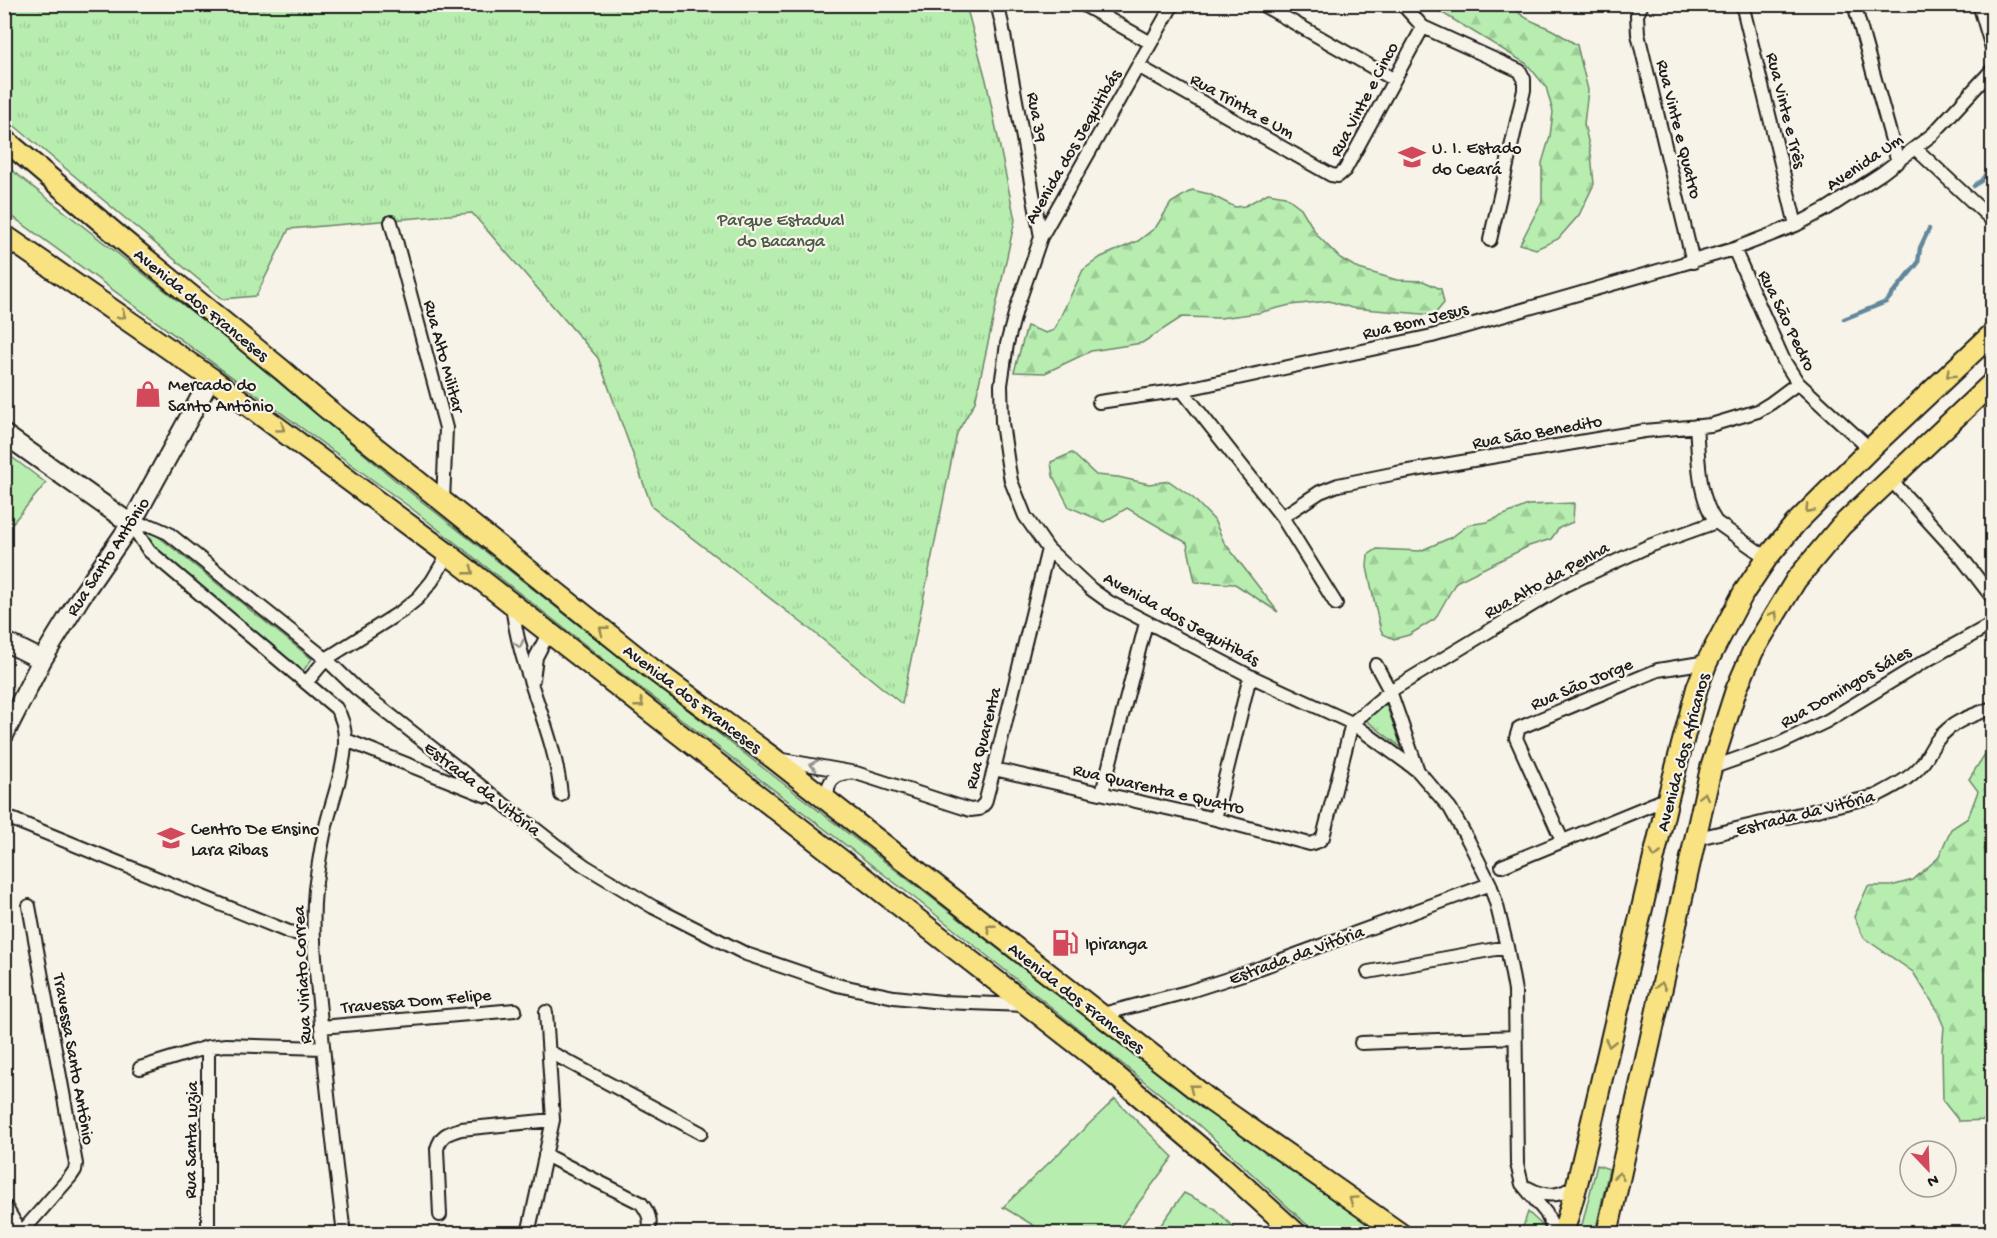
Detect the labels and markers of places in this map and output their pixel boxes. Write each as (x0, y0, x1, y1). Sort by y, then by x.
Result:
place label: U. I. Estado do Ceará (1432, 139, 1522, 181)
school or university icon: U. I. Estado do Ceará (1397, 142, 1427, 172)
place label: Mercado do Santo Antônio (168, 376, 274, 418)
shop icon: Mercado do Santo Antônio (133, 379, 163, 409)
place label: Centro De Ensino Lara Ribas (191, 820, 319, 862)
school or university icon: Centro De Ensino Lara Ribas (156, 823, 186, 853)
fuel station icon: Ipiranga (1050, 928, 1080, 958)
place label: Ipiranga (1085, 935, 1148, 956)

